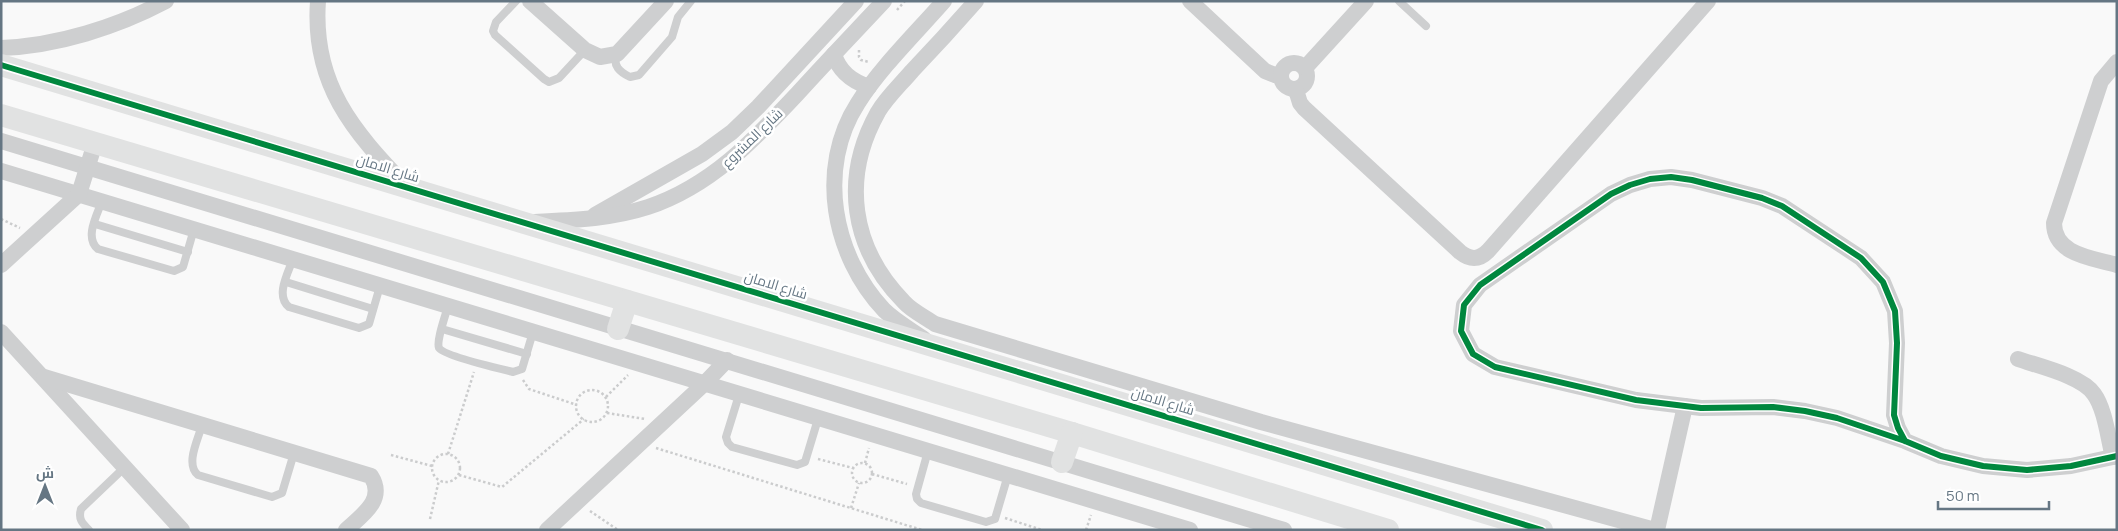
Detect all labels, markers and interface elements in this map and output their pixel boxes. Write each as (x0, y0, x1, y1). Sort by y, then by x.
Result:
street label: شارع المشروع (717, 104, 786, 172)
street label: شارع الامان (354, 149, 422, 186)
street label: شارع الامان (742, 266, 810, 303)
street label: شارع الامان (1129, 382, 1197, 419)
north arrow (20, 461, 70, 511)
text: ش (36, 463, 54, 482)
scale bar (1938, 478, 2049, 510)
text: 50 m (1946, 485, 1980, 506)

